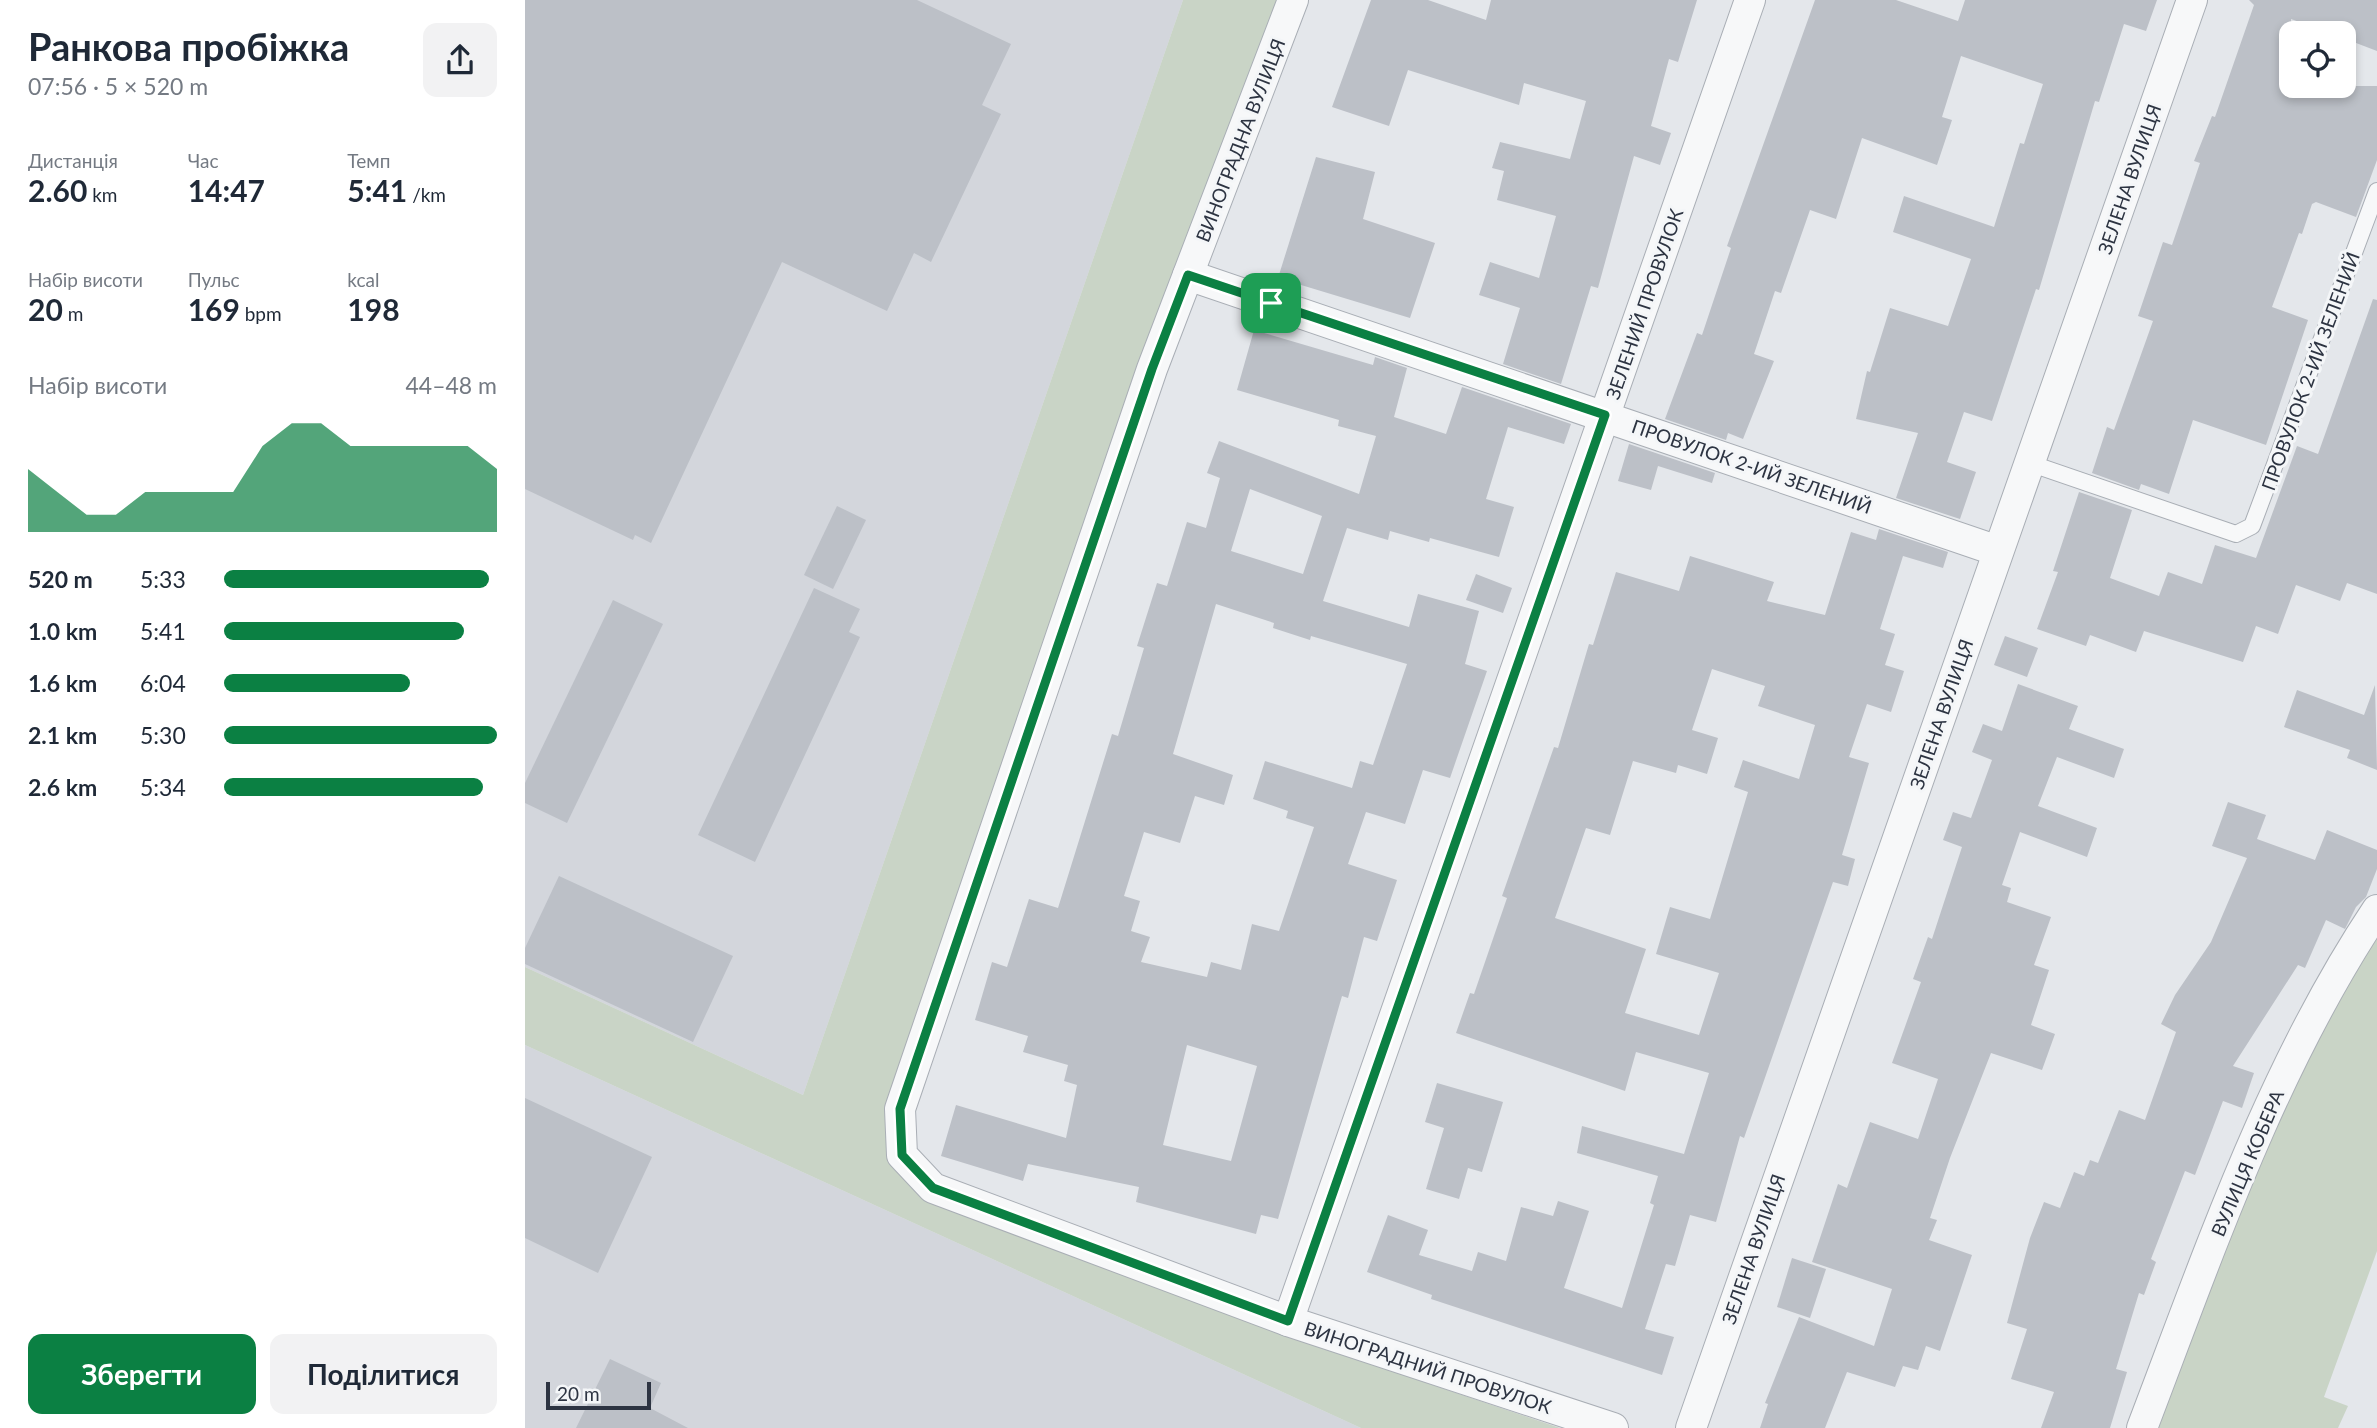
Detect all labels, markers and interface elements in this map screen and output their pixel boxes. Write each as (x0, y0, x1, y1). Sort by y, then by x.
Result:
map controls (2279, 21, 2356, 98)
button: locate (2279, 21, 2356, 98)
text: Ранкова пробіжка (28, 23, 349, 69)
button: share (423, 23, 497, 97)
street label: ВИНОГРАДНА ВУЛИЦЯ (1191, 35, 1289, 245)
text: 07:56 · 5 × 520 m (28, 72, 208, 100)
street label: ЗЕЛЕНА ВУЛИЦЯ (2093, 101, 2165, 257)
text: Дистанція (28, 149, 118, 172)
text: Час (188, 149, 218, 172)
text: Темп (347, 149, 390, 172)
text: 2.60 (28, 172, 87, 208)
text: 14:47 (188, 172, 265, 208)
text: 5:41 (347, 172, 407, 208)
text: km (87, 183, 117, 206)
text: /km (407, 183, 446, 206)
street label: ЗЕЛЕНИЙ ПРОВУЛОК (1601, 205, 1688, 402)
street label: ПРОВУЛОК 2-ИЙ ЗЕЛЕНИЙ (2256, 249, 2364, 493)
text: Набір висоти (28, 268, 143, 291)
text: Пульс (188, 268, 240, 291)
text: kcal (347, 268, 379, 291)
pin (1241, 273, 1301, 333)
icon: arrive (1252, 284, 1290, 322)
text: 20 (28, 291, 63, 327)
text: 169 (188, 291, 240, 327)
text: 198 (347, 291, 400, 327)
text: m (63, 302, 83, 325)
text: bpm (240, 302, 282, 325)
text: Набір висоти (28, 371, 167, 399)
text: 44–48 m (405, 371, 497, 399)
street label: ПРОВУЛОК 2-ИЙ ЗЕЛЕНИЙ (1629, 414, 1875, 518)
text: 520 m (28, 565, 93, 593)
text: 5:33 (140, 565, 186, 593)
text: 1.0 km (28, 617, 97, 645)
text: 5:41 (140, 617, 186, 645)
street label: ЗЕЛЕНА ВУЛИЦЯ (1905, 636, 1977, 792)
text: 1.6 km (28, 669, 97, 697)
text: 6:04 (140, 669, 186, 697)
text: 2.1 km (28, 721, 97, 749)
text: 5:30 (140, 721, 186, 749)
text: 2.6 km (28, 773, 97, 801)
text: 5:34 (140, 773, 186, 801)
street label: ВУЛИЦЯ КОБЕРА (2206, 1086, 2288, 1240)
street label: ЗЕЛЕНА ВУЛИЦЯ (1717, 1171, 1789, 1327)
street label: ВИНОГРАДНИЙ ПРОВУЛОК (1301, 1316, 1555, 1418)
button: Зберегти (28, 1334, 256, 1414)
button: Поділитися (270, 1334, 497, 1414)
scale bar (546, 1379, 651, 1411)
text: 20 m (557, 1382, 600, 1405)

